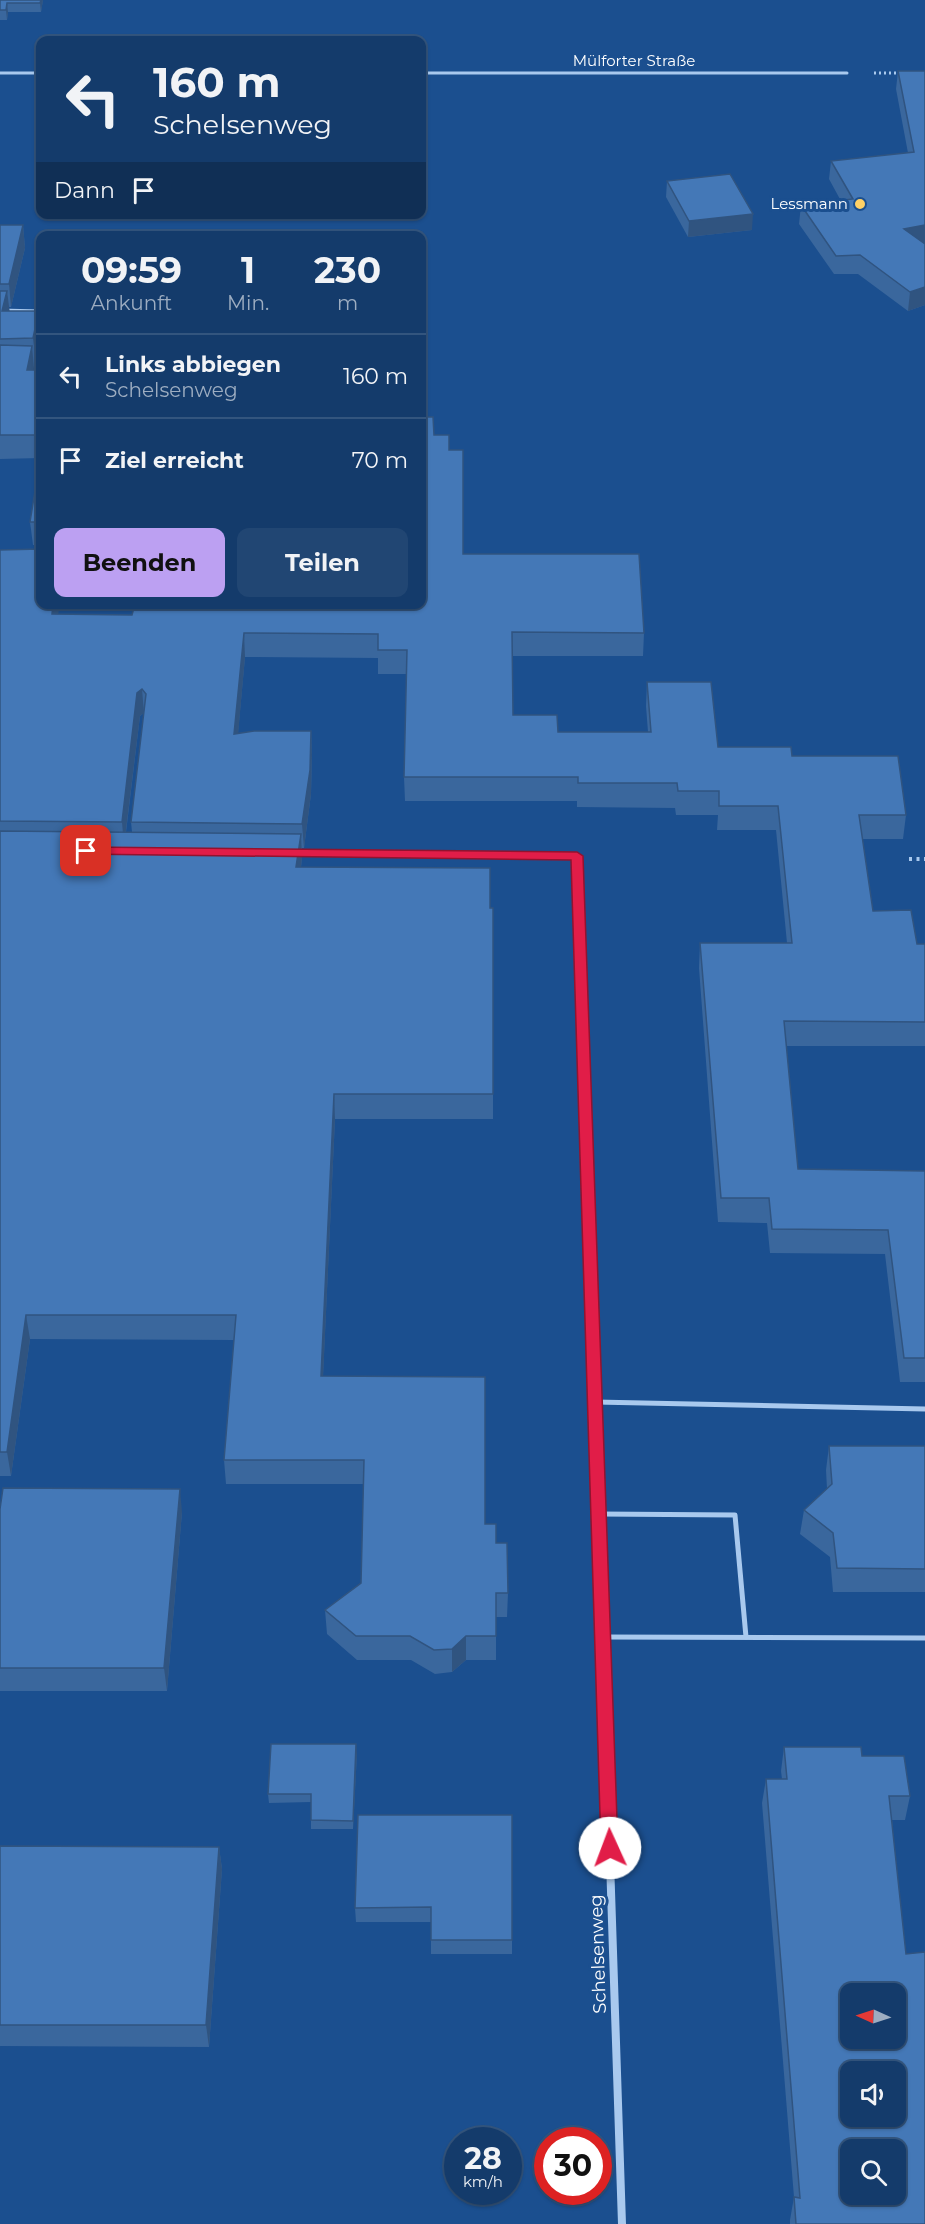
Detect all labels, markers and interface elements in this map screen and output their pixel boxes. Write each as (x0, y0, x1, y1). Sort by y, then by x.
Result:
street label: Mülforter Straße (573, 51, 695, 70)
text: 160 m (153, 56, 281, 108)
icon: left (54, 60, 132, 138)
text: Schelsenweg (153, 108, 332, 141)
icon: arrive (127, 174, 160, 207)
text: Dann (54, 177, 115, 204)
place label: Lessmann (771, 194, 848, 213)
marker: Lessmann (853, 197, 867, 211)
text: 09:59 (81, 248, 182, 292)
text: 1 (241, 248, 255, 292)
text: 230 (314, 248, 381, 292)
text: Ankunft (91, 291, 172, 315)
text: Min. (227, 291, 269, 315)
text: m (337, 291, 358, 315)
text: Links abbiegen (105, 351, 281, 378)
icon: left (54, 360, 87, 393)
text: 160 m (343, 363, 408, 390)
text: Schelsenweg (105, 378, 238, 402)
icon: arrive (54, 444, 87, 477)
text: Ziel erreicht (105, 447, 244, 474)
text: 70 m (352, 447, 408, 474)
button: Beenden (54, 528, 225, 597)
button: Teilen (237, 528, 408, 597)
pin (60, 825, 111, 876)
icon: arrive (69, 834, 102, 867)
position arrow (578, 1816, 642, 1880)
street label: Schelsenweg (585, 1894, 611, 2014)
north arrow (840, 1983, 906, 2049)
map controls (840, 1983, 906, 2205)
button: sound (840, 2061, 906, 2127)
speed limit sign: 30 (534, 2127, 612, 2205)
button: search (840, 2139, 906, 2205)
text: 28 (464, 2140, 502, 2177)
text: km/h (463, 2172, 503, 2191)

